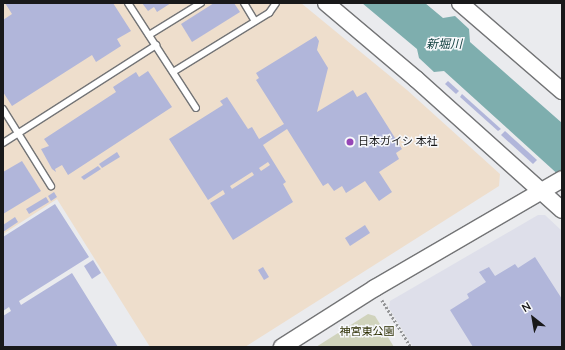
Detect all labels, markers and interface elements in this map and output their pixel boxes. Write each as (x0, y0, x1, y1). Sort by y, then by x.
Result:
water label: 新堀川 (426, 38, 462, 52)
place label: 日本ガイシ 本社 (358, 135, 438, 149)
marker: 日本ガイシ 本社 (345, 137, 355, 147)
north arrow (513, 298, 553, 338)
text: N (519, 299, 534, 316)
park label: 神宮東公園 (340, 325, 394, 339)

